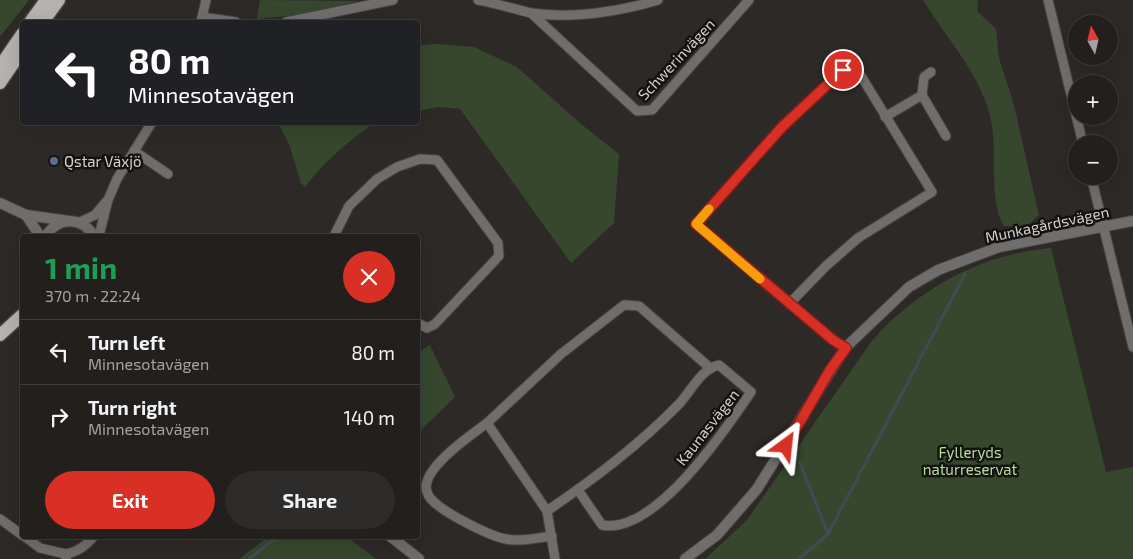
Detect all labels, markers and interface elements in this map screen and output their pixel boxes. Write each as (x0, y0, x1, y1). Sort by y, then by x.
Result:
street label: Schwerinvägen (634, 15, 718, 103)
north arrow (1068, 15, 1118, 65)
map controls (1068, 15, 1118, 185)
text: 80 m (128, 39, 210, 81)
icon: left (45, 40, 110, 105)
pin (822, 49, 864, 91)
icon: arrive (829, 56, 857, 84)
button: + (1068, 75, 1118, 125)
text: Minnesotavägen (128, 81, 295, 107)
button: − (1068, 135, 1118, 185)
place label: Qstar Växjö (64, 152, 141, 171)
marker: Qstar Växjö (48, 155, 60, 167)
street label: Munkagårdsvägen (983, 202, 1111, 246)
text: 1 min (45, 249, 117, 285)
button: close (343, 251, 395, 303)
text: 370 m · 22:24 (45, 286, 141, 305)
text: Turn left (88, 331, 165, 354)
icon: left (45, 338, 73, 366)
text: 80 m (351, 341, 395, 364)
text: Minnesotavägen (88, 354, 209, 373)
street label: Kaunasvägen (672, 385, 742, 469)
text: Turn right (88, 396, 176, 419)
icon: right (45, 403, 73, 431)
text: 140 m (343, 406, 395, 429)
text: Minnesotavägen (88, 419, 209, 438)
position arrow (759, 419, 811, 471)
park label: Fylleryds naturreservat (923, 443, 1018, 478)
button: Exit (45, 471, 215, 529)
button: Share (225, 471, 395, 529)

